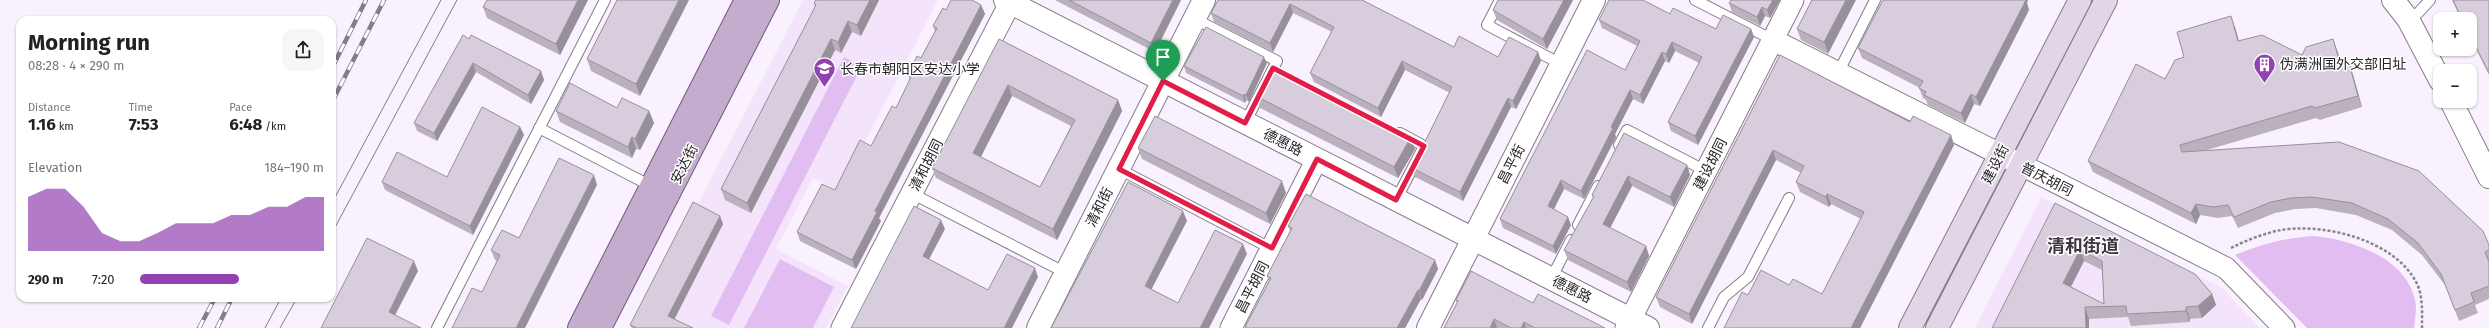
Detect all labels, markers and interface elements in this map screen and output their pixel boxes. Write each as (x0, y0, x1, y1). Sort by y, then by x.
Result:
map controls (2433, 12, 2477, 108)
button: + (2433, 12, 2477, 56)
text: Morning run (28, 29, 150, 56)
button: share (282, 29, 324, 71)
pin (1146, 40, 1180, 81)
icon: arrive (1152, 46, 1174, 68)
building icon: 伪满洲国外交部旧址 (2251, 51, 2277, 84)
school or university icon: 长春市朝阳区安达小学 (812, 56, 838, 89)
place label: 伪满洲国外交部旧址 (2280, 56, 2406, 73)
text: 08:28 · 4 × 290 m (28, 58, 124, 73)
place label: 长春市朝阳区安达小学 (840, 61, 980, 78)
button: − (2433, 64, 2477, 108)
text: Distance (28, 101, 71, 114)
text: Time (129, 101, 153, 114)
text: Pace (229, 101, 252, 114)
text: 1.16 (28, 114, 56, 135)
text: 7:53 (129, 114, 159, 135)
text: 6:48 (229, 114, 262, 135)
text: km (56, 120, 74, 133)
text: /km (262, 120, 286, 133)
street label: 德惠路 (1260, 125, 1305, 160)
street label: 建设胡同 (1690, 135, 1731, 193)
street label: 清和胡同 (906, 136, 947, 194)
street label: 安达街 (667, 142, 702, 187)
street label: 昌平街 (1494, 142, 1529, 187)
street label: 建设街 (1978, 142, 2013, 187)
street label: 普庆胡同 (2018, 159, 2076, 200)
text: Elevation (28, 160, 82, 175)
text: 184–190 m (264, 160, 324, 175)
street label: 清和街 (1082, 185, 1117, 230)
district label: 清和街道 (2047, 235, 2119, 257)
street label: 昌平胡同 (1232, 258, 1273, 316)
text: 290 m (28, 272, 64, 287)
text: 7:20 (92, 272, 115, 287)
street label: 德惠路 (1549, 272, 1594, 307)

